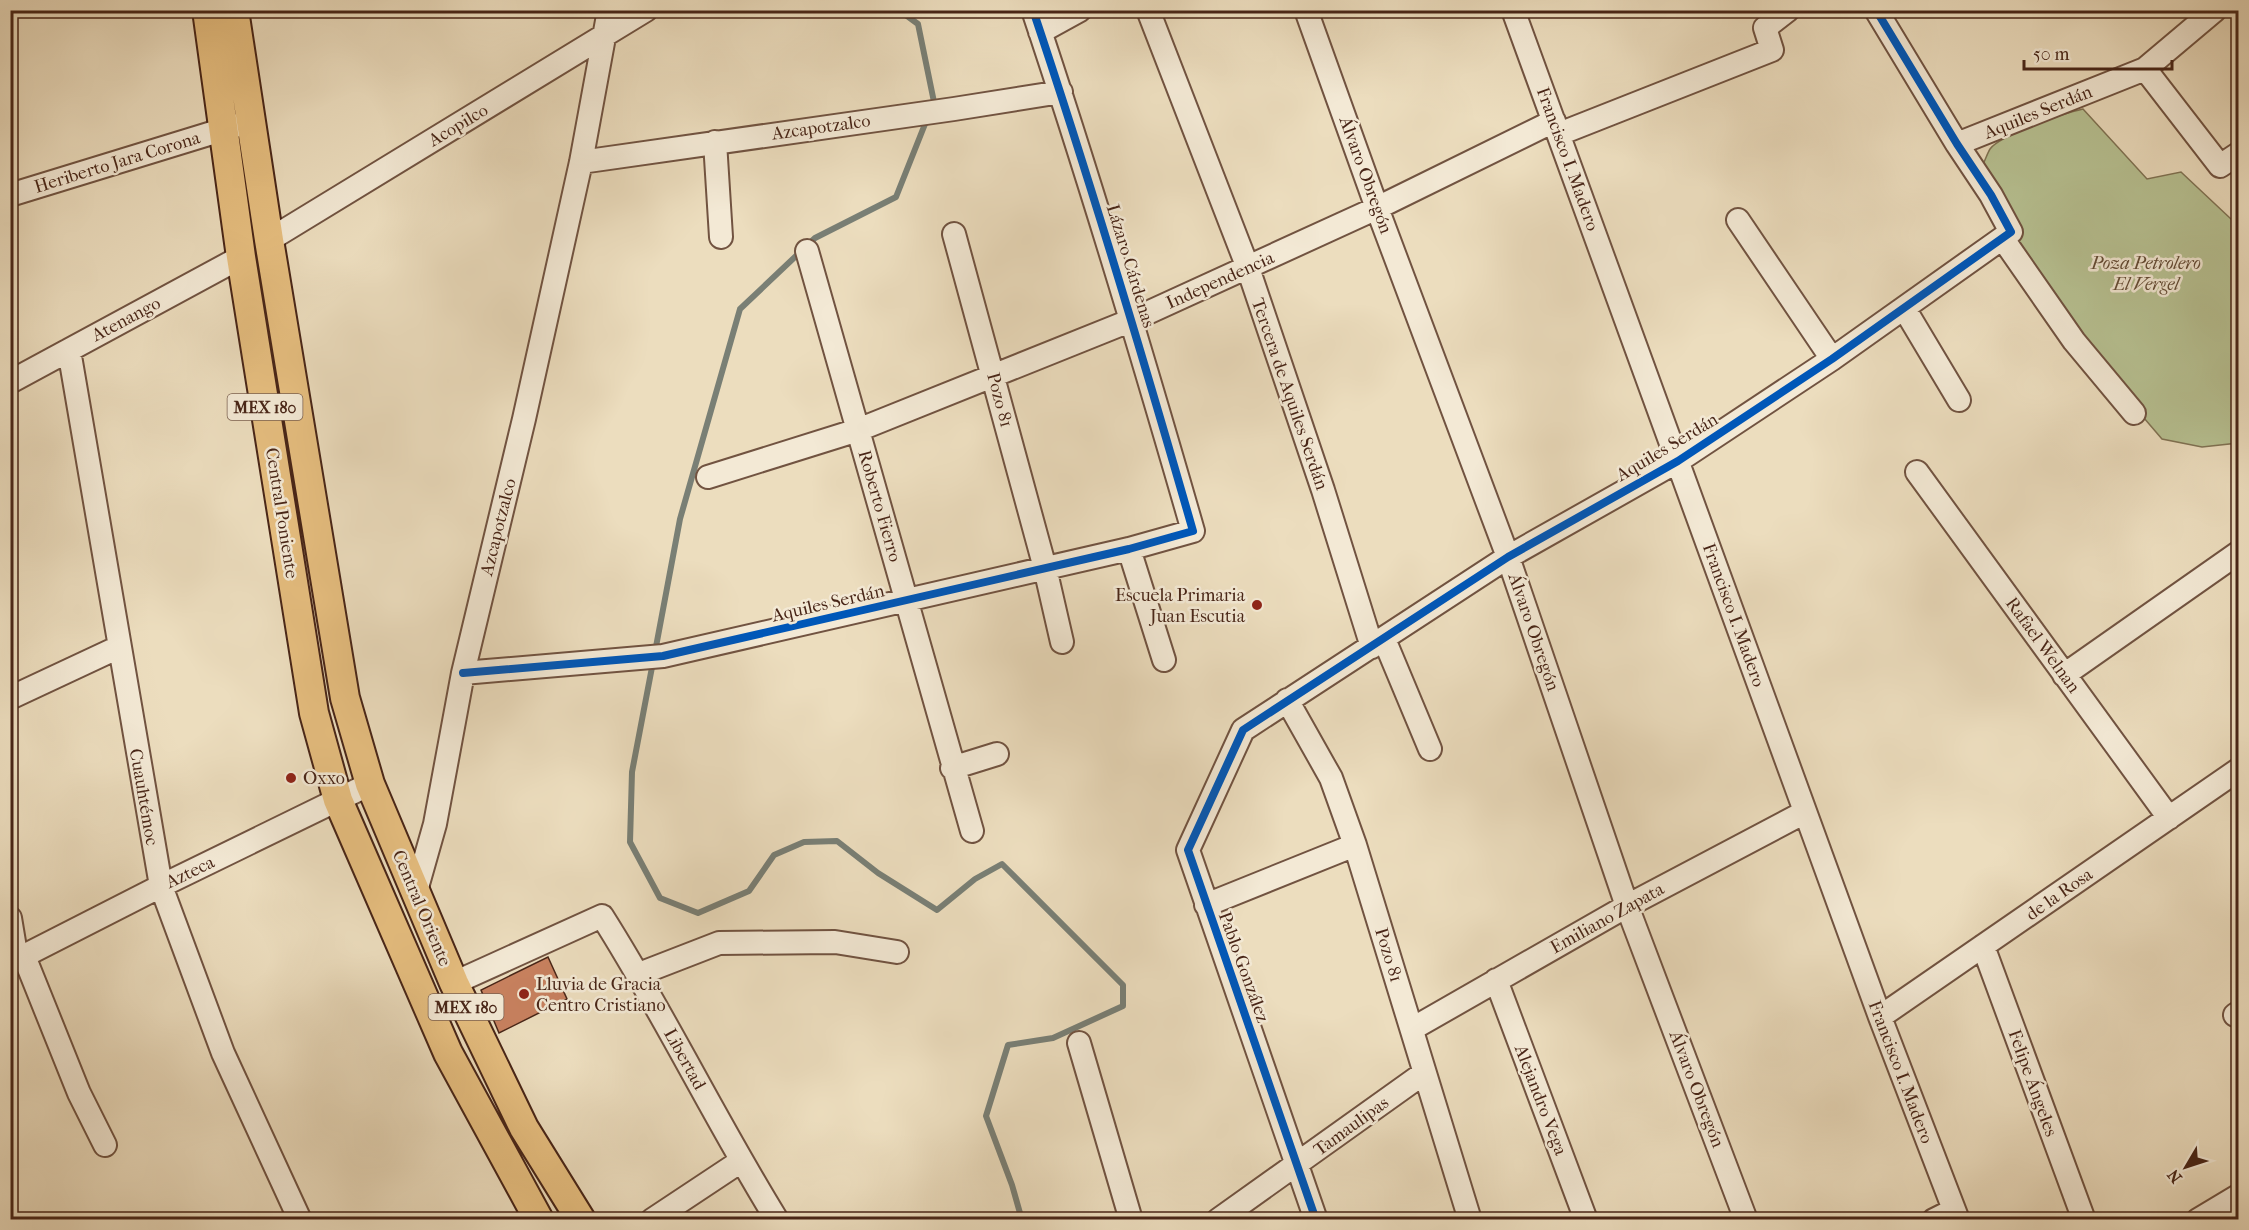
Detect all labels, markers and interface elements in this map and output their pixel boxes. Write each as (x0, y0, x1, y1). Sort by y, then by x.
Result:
scale bar (2024, 33, 2172, 71)
text: 50 m (2033, 44, 2070, 65)
street label: Aquiles Serdán (1980, 81, 2096, 144)
street label: Francisco I. Madero (1532, 84, 1603, 234)
street label: Acopilco (424, 100, 492, 152)
street label: Azcapotzalco (769, 110, 872, 145)
street label: Álvaro Obregón (1334, 112, 1398, 237)
street label: Heriberto Jara Corona (32, 127, 203, 198)
street label: Lázaro Cárdenas (1102, 202, 1159, 331)
street label: Independencia (1163, 247, 1278, 314)
park label: Poza Petrolero El Vergel (2090, 253, 2201, 295)
street label: Atenango (87, 293, 164, 347)
street label: Tercera de Aquiles Serdán (1247, 296, 1332, 493)
street label: Pozo 81 (982, 370, 1017, 430)
road number: MEX 180 (228, 394, 302, 420)
street label: Aquiles Serdán (1612, 409, 1722, 487)
street label: Central Poniente (261, 446, 302, 580)
street label: Roberto Fierro (854, 448, 906, 565)
street label: Azcapotzalco (476, 476, 521, 579)
street label: Francisco I. Madero (1698, 540, 1769, 690)
street label: Álvaro Obregón (1503, 569, 1565, 694)
street label: Aquiles Serdán (769, 580, 887, 627)
place label: Escuela Primaria Juan Escutia (1115, 585, 1246, 627)
street label: Rafael Welnan (2001, 593, 2085, 698)
marker: Escuela Primaria Juan Escutia (1250, 598, 1264, 612)
street label: Cuauhtémoc (125, 747, 162, 847)
place label: Oxxo (303, 768, 345, 789)
marker: Oxxo (284, 771, 298, 785)
street label: Central Oriente (388, 847, 456, 970)
street label: Azteca (162, 851, 218, 894)
street label: de la Rosa (2022, 863, 2097, 925)
street label: Emiliano Zapata (1547, 878, 1668, 958)
street label: Pablo González (1214, 909, 1273, 1025)
street label: Pozo 81 (1370, 925, 1407, 985)
place label: Lluvia de Gracia Centro Cristiano (536, 974, 666, 1016)
marker: Lluvia de Gracia Centro Cristiano (517, 987, 531, 1001)
road number: MEX 180 (428, 994, 504, 1020)
street label: Francisco I. Madero (1864, 998, 1937, 1147)
street label: Libertad (659, 1025, 710, 1094)
street label: Álvaro Obregón (1664, 1027, 1730, 1151)
street label: Felipe Ángeles (2003, 1027, 2063, 1140)
street label: Alejandro Vega (1509, 1041, 1571, 1159)
street label: Tamaulipas (1310, 1092, 1393, 1161)
north arrow (2156, 1137, 2216, 1197)
text: N (2163, 1165, 2186, 1187)

